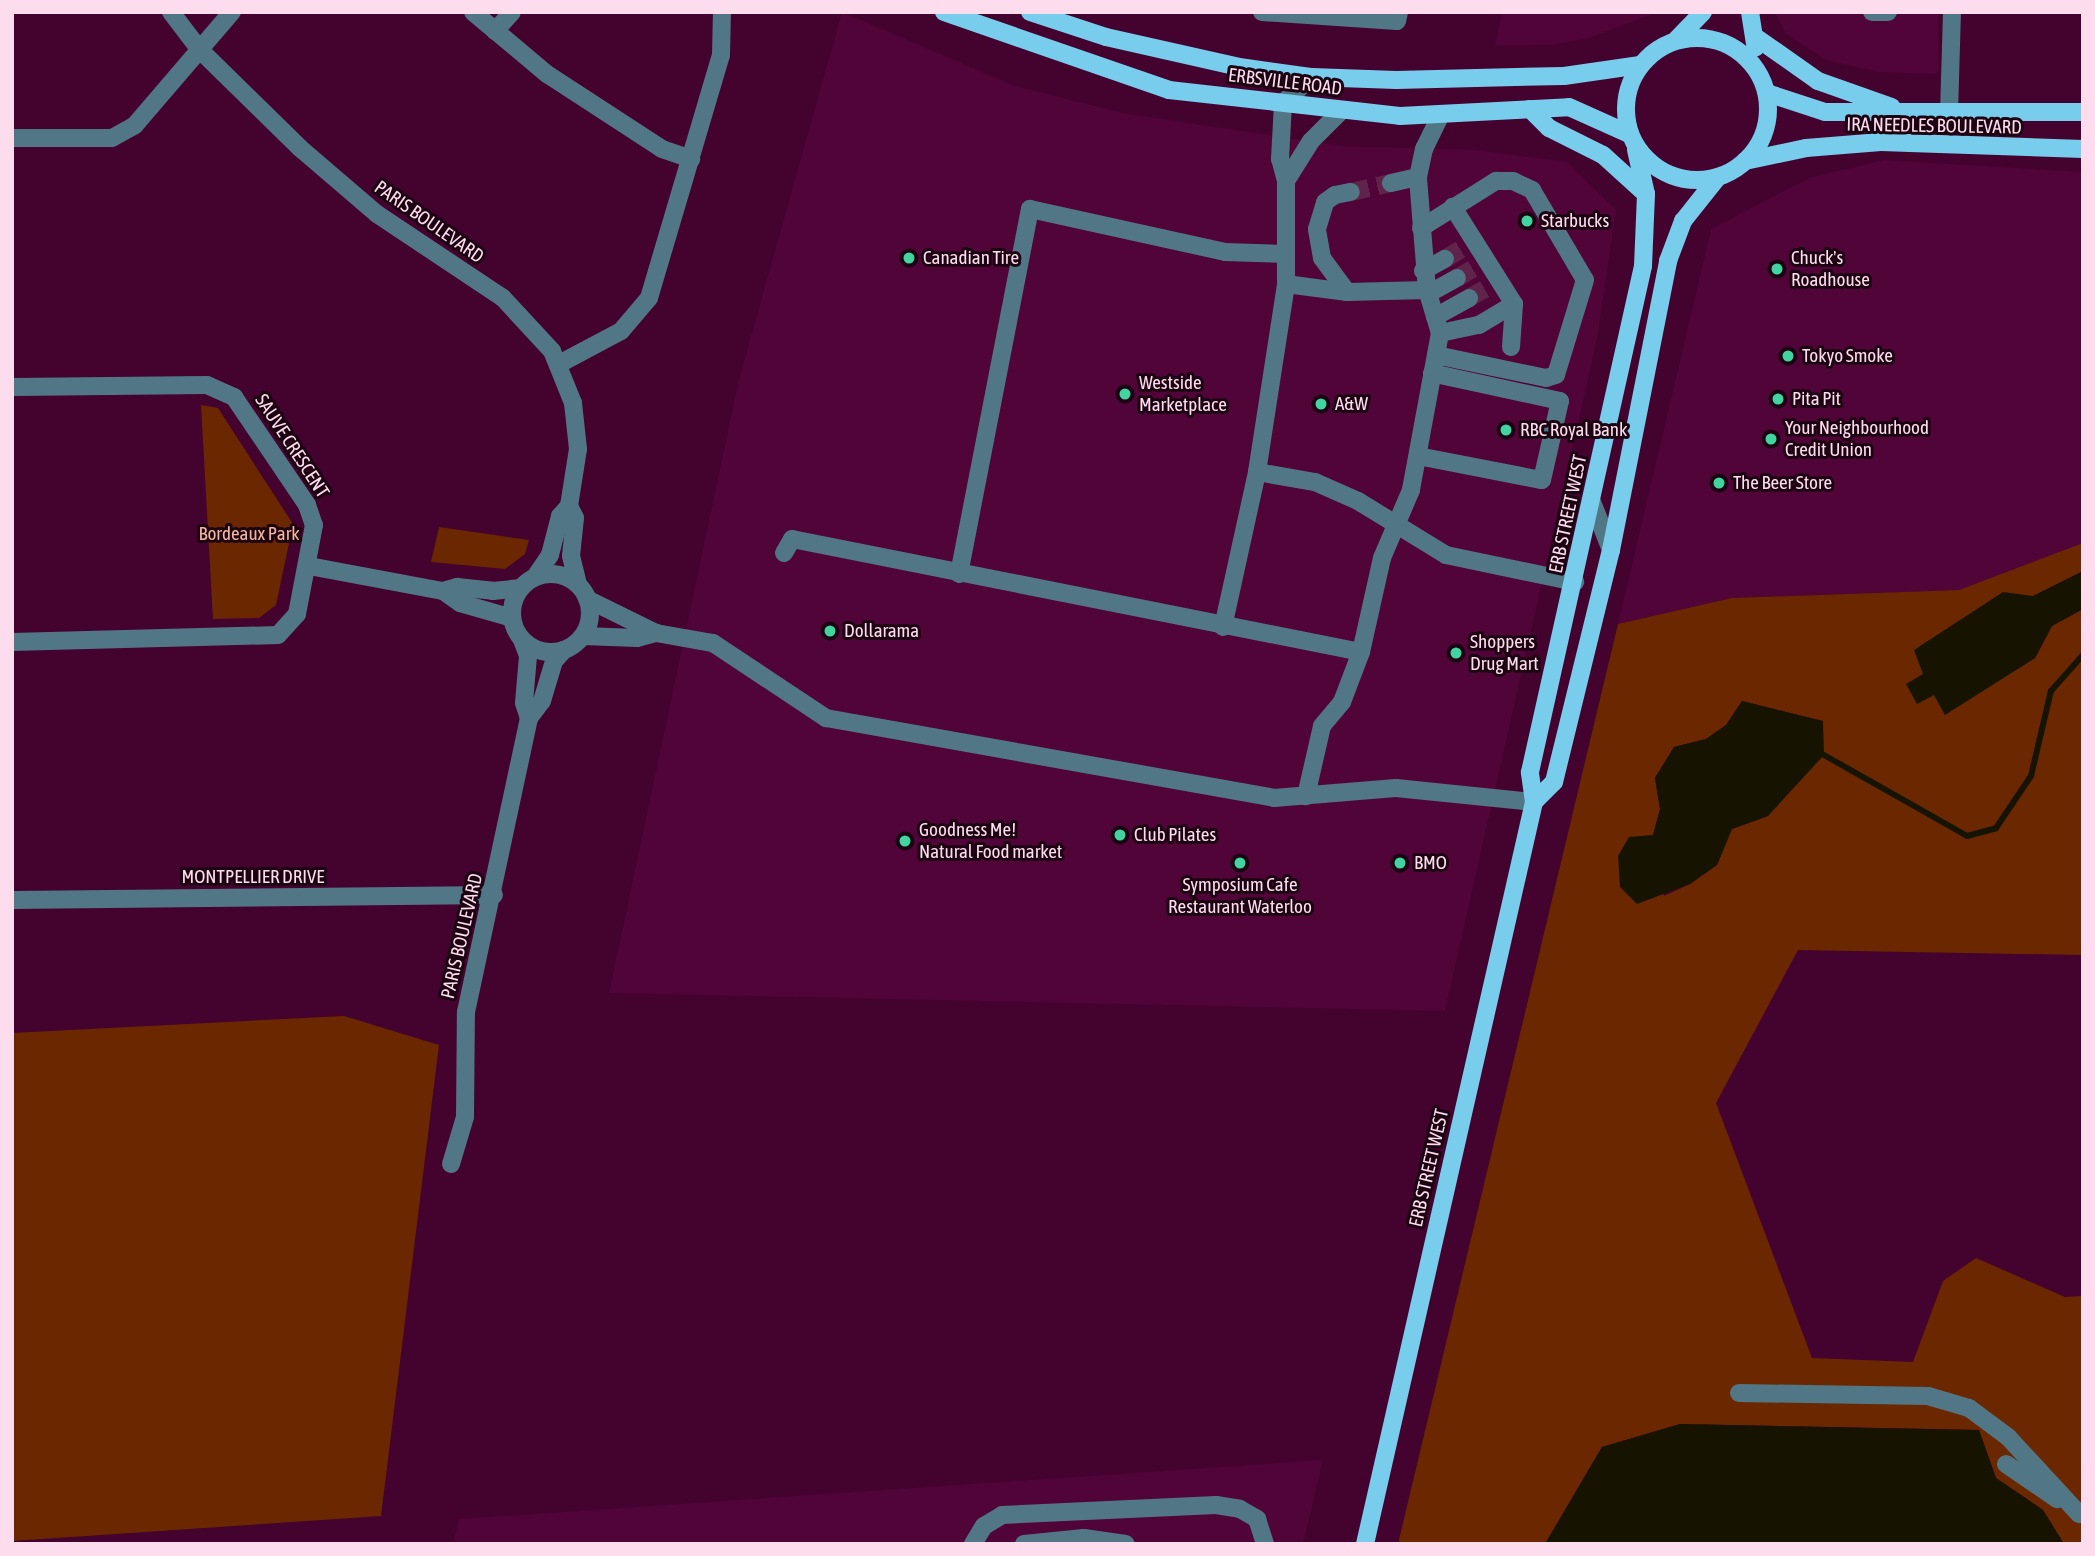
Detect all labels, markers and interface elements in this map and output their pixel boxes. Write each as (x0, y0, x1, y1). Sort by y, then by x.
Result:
street label: ERBSVILLE ROAD (1227, 64, 1343, 100)
street label: IRA NEEDLES BOULEVARD (1846, 113, 2022, 139)
street label: PARIS BOULEVARD (370, 176, 488, 268)
place label: Starbucks (1541, 210, 1609, 232)
marker: Starbucks (1519, 213, 1535, 229)
place label: Canadian Tire (923, 247, 1019, 269)
place label: Chuck's Roadhouse (1791, 247, 1870, 291)
marker: Canadian Tire (901, 250, 917, 266)
marker: Chuck's Roadhouse (1769, 261, 1785, 277)
place label: Tokyo Smoke (1802, 345, 1893, 367)
marker: Tokyo Smoke (1780, 348, 1796, 364)
place label: Westside Marketplace (1139, 372, 1227, 416)
marker: Westside Marketplace (1117, 386, 1133, 402)
place label: Pita Pit (1792, 388, 1841, 410)
street label: SAUVE CRESCENT (250, 390, 334, 502)
marker: Pita Pit (1770, 391, 1786, 407)
place label: A&W (1335, 393, 1368, 415)
marker: A&W (1313, 396, 1329, 412)
place label: Your Neighbourhood Credit Union (1785, 417, 1929, 461)
place label: RBC Royal Bank (1520, 419, 1627, 441)
marker: RBC Royal Bank (1498, 422, 1514, 438)
marker: Your Neighbourhood Credit Union (1763, 431, 1779, 447)
street label: ERB STREET WEST (1544, 453, 1592, 575)
place label: The Beer Store (1733, 472, 1832, 494)
marker: The Beer Store (1711, 475, 1727, 491)
park label: Bordeaux Park (198, 523, 300, 545)
place label: Dollarama (844, 620, 919, 642)
marker: Dollarama (822, 623, 838, 639)
place label: Shoppers Drug Mart (1470, 631, 1539, 675)
marker: Shoppers Drug Mart (1448, 645, 1464, 661)
place label: Goodness Me! Natural Food market (919, 819, 1062, 863)
place label: Club Pilates (1134, 824, 1216, 846)
marker: Club Pilates (1112, 827, 1128, 843)
marker: Goodness Me! Natural Food market (897, 833, 913, 849)
place label: BMO (1414, 852, 1447, 874)
marker: Symposium Cafe Restaurant Waterloo (1232, 855, 1248, 871)
marker: BMO (1392, 855, 1408, 871)
street label: MONTPELLIER DRIVE (182, 866, 324, 888)
street label: PARIS BOULEVARD (437, 871, 487, 1001)
place label: Symposium Cafe Restaurant Waterloo (1168, 874, 1312, 918)
street label: ERB STREET WEST (1404, 1107, 1454, 1229)

